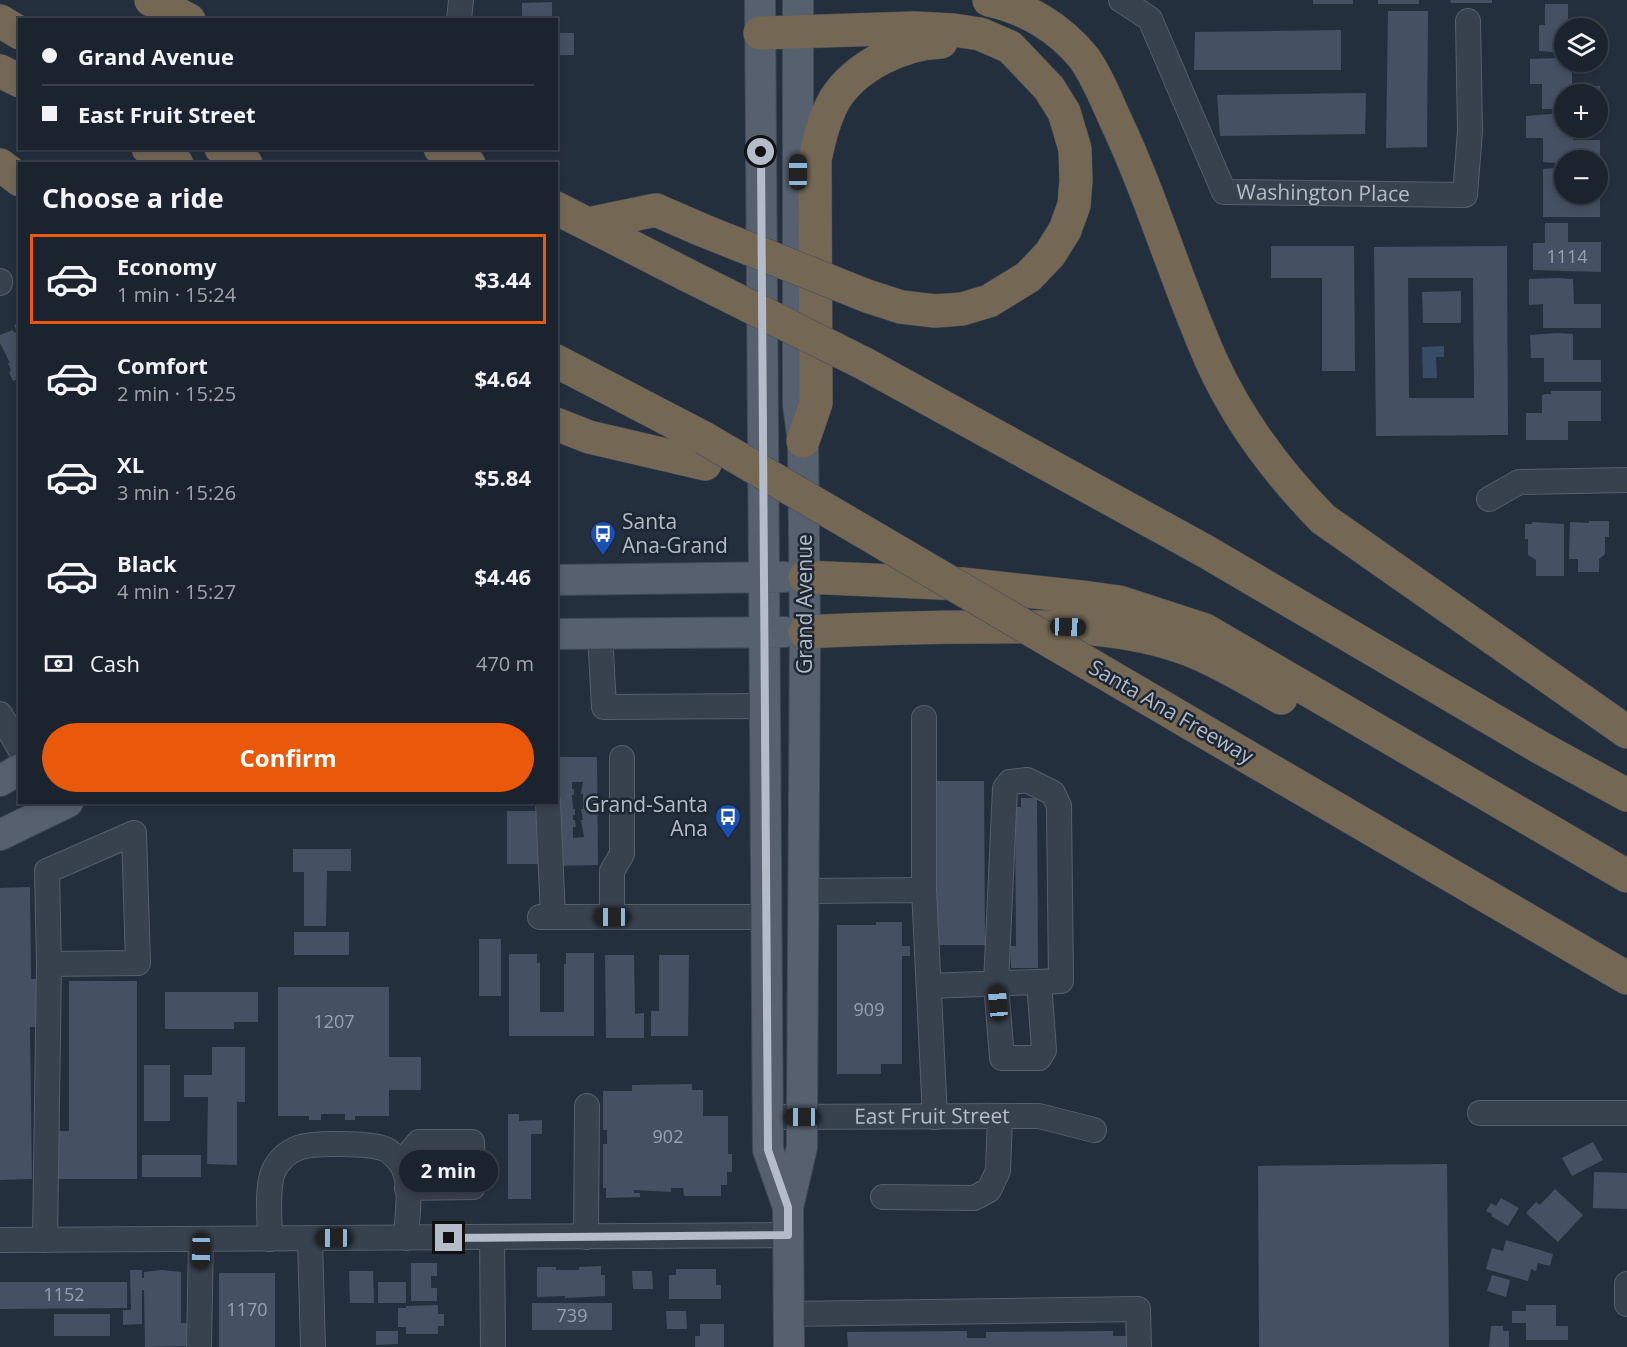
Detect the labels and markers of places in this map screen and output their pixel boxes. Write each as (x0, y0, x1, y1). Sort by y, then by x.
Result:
place label: Santa Ana-Grand (622, 507, 728, 559)
bus stop icon: Santa Ana-Grand (588, 519, 618, 557)
place label: Grand-Santa Ana (585, 790, 708, 842)
bus stop icon: Grand-Santa Ana (713, 802, 743, 840)

